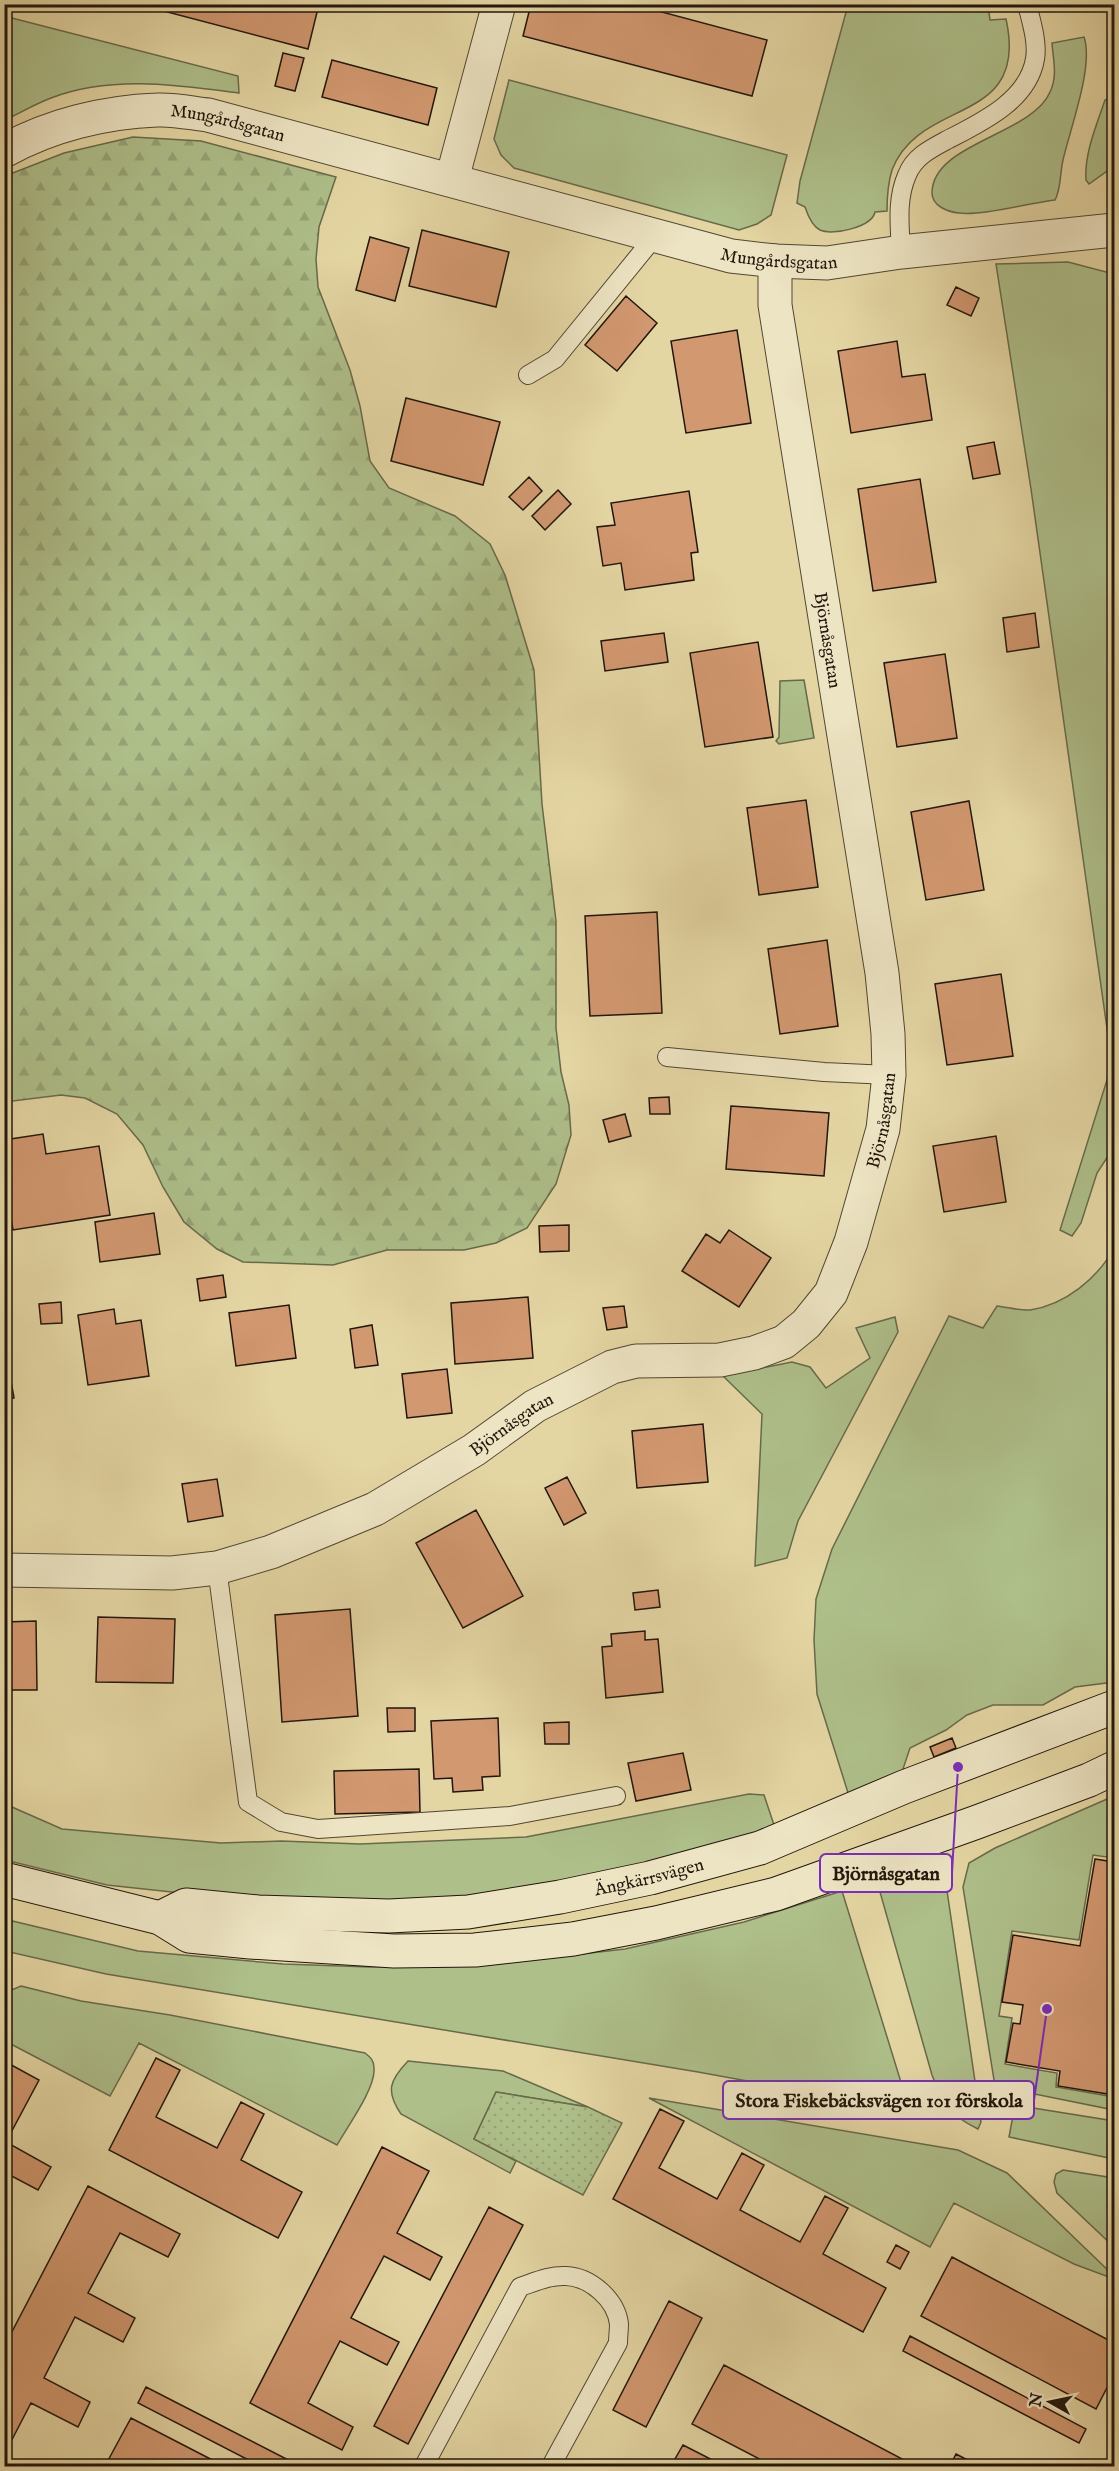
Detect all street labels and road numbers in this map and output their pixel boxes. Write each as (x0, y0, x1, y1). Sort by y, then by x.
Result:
street label: Mungårdsgatan (169, 100, 288, 148)
street label: Mungårdsgatan (718, 244, 839, 276)
street label: Björnåsgatan (808, 590, 846, 690)
street label: Björnåsgatan (862, 1071, 902, 1171)
street label: Björnåsgatan (466, 1388, 558, 1462)
street label: Ängkärrsvägen (591, 1854, 707, 1903)

